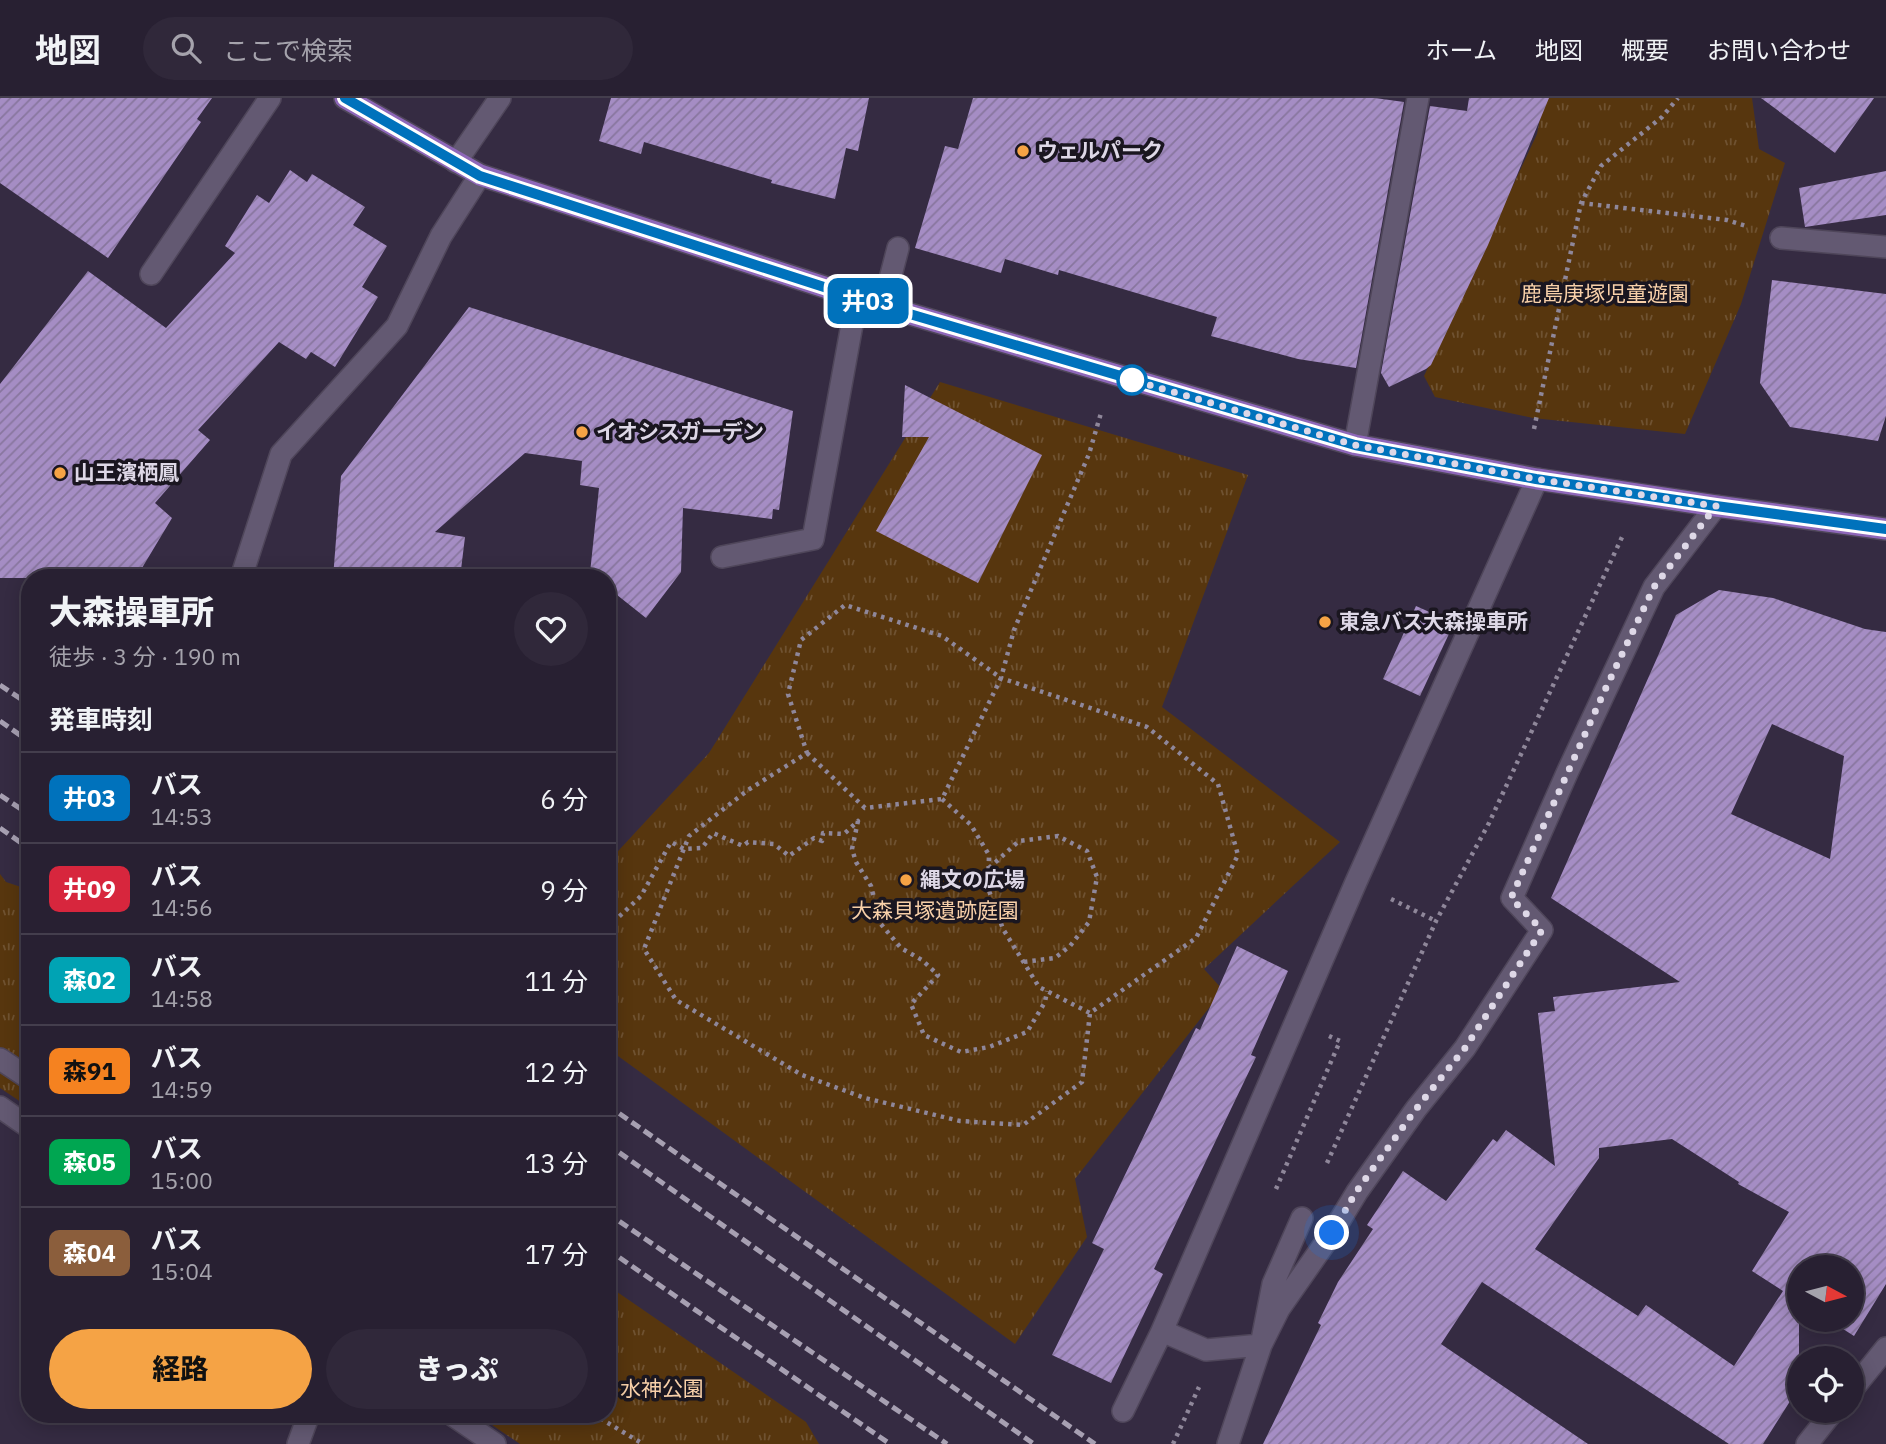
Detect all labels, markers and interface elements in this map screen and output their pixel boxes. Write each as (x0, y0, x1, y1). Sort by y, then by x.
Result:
search box (143, 17, 633, 80)
text: 地図 (35, 28, 101, 71)
icon: search (167, 29, 205, 67)
text: ここで検索 (223, 33, 353, 67)
text: ホーム (1426, 34, 1497, 66)
text: 地図 (1535, 34, 1583, 66)
text: 概要 (1621, 34, 1669, 66)
text: お問い合わせ (1707, 34, 1851, 66)
place label: ウェルパーク (1037, 136, 1163, 164)
marker: ウェルパーク (1015, 143, 1031, 159)
line badge: 井03 (828, 278, 908, 324)
park label: 鹿島庚塚児童遊園 (1521, 279, 1689, 307)
text: 井03 (842, 285, 894, 317)
unlabelled marker (1117, 365, 1147, 395)
place label: イオシスガーデン (596, 417, 764, 445)
marker: イオシスガーデン (574, 424, 590, 440)
place label: 山王濱栖鳳 (74, 458, 179, 486)
marker: 山王濱栖鳳 (52, 465, 68, 481)
text: 大森操車所 (49, 590, 214, 633)
button: heart (514, 592, 588, 666)
place label: 東急バス大森操車所 (1339, 607, 1528, 635)
marker: 東急バス大森操車所 (1317, 614, 1333, 630)
text: 徒歩 · 3 分 · 190 m (49, 641, 241, 671)
text: 発車時刻 (49, 702, 153, 736)
text: バス (151, 767, 203, 801)
text: 井03 (63, 782, 116, 814)
text: 6 分 (540, 782, 588, 816)
text: 14:53 (151, 801, 213, 831)
text: バス (151, 858, 203, 892)
place label: 縄文の広場 (920, 865, 1025, 893)
marker: 縄文の広場 (898, 872, 914, 888)
text: 井09 (63, 873, 116, 905)
text: 9 分 (540, 873, 588, 907)
text: 14:56 (151, 892, 213, 922)
park label: 大森貝塚遺跡庭園 (851, 896, 1019, 924)
text: バス (151, 949, 203, 983)
text: 森02 (63, 964, 116, 996)
text: 11 分 (525, 964, 588, 998)
text: 14:58 (151, 983, 213, 1013)
text: バス (151, 1040, 203, 1074)
text: 森91 (63, 1055, 116, 1087)
text: 12 分 (525, 1055, 588, 1089)
text: 14:59 (151, 1074, 213, 1104)
text: バス (151, 1131, 203, 1165)
text: 森05 (63, 1146, 116, 1178)
text: 13 分 (525, 1146, 588, 1180)
text: 15:00 (151, 1165, 213, 1195)
your location (1314, 1215, 1349, 1250)
text: バス (151, 1222, 203, 1256)
text: 森04 (63, 1237, 116, 1269)
text: 17 分 (525, 1237, 588, 1271)
north arrow (1787, 1255, 1864, 1332)
map controls (1787, 1255, 1864, 1423)
text: 15:04 (151, 1256, 213, 1286)
button: 経路 (49, 1329, 312, 1409)
button: きっぷ (326, 1329, 588, 1409)
button: locate (1787, 1346, 1864, 1423)
park label: 水神公園 (620, 1374, 704, 1402)

